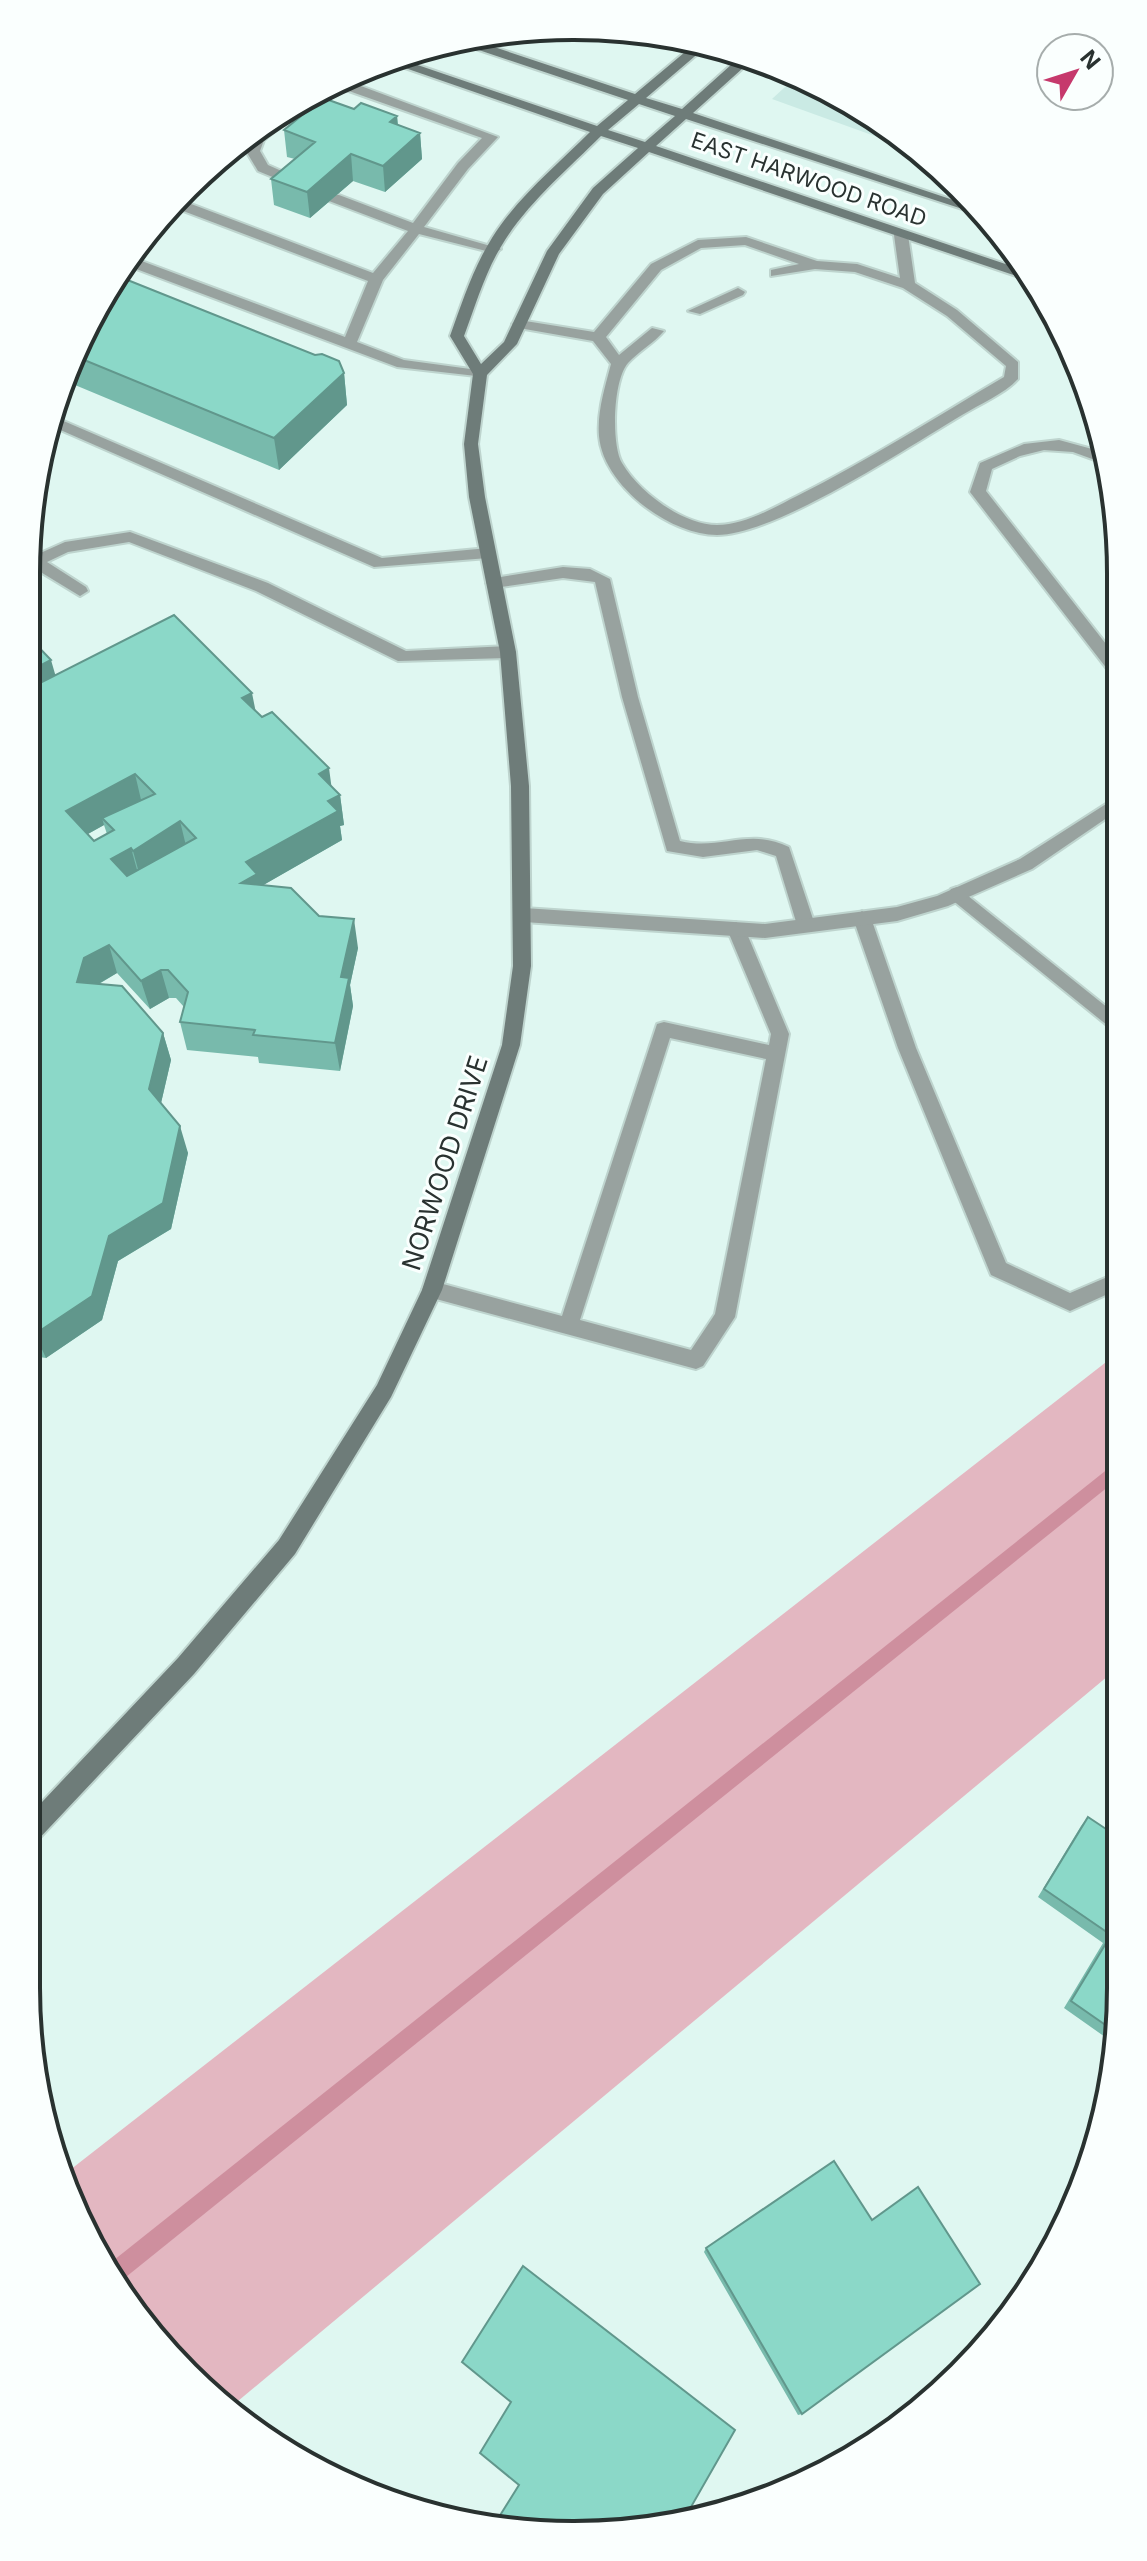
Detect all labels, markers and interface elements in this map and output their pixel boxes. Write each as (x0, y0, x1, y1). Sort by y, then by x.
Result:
north arrow (1035, 32, 1115, 112)
text: N (1075, 45, 1106, 74)
street label: EAST HARWOOD ROAD (688, 126, 930, 232)
street label: NORWOOD DRIVE (395, 1052, 494, 1274)

